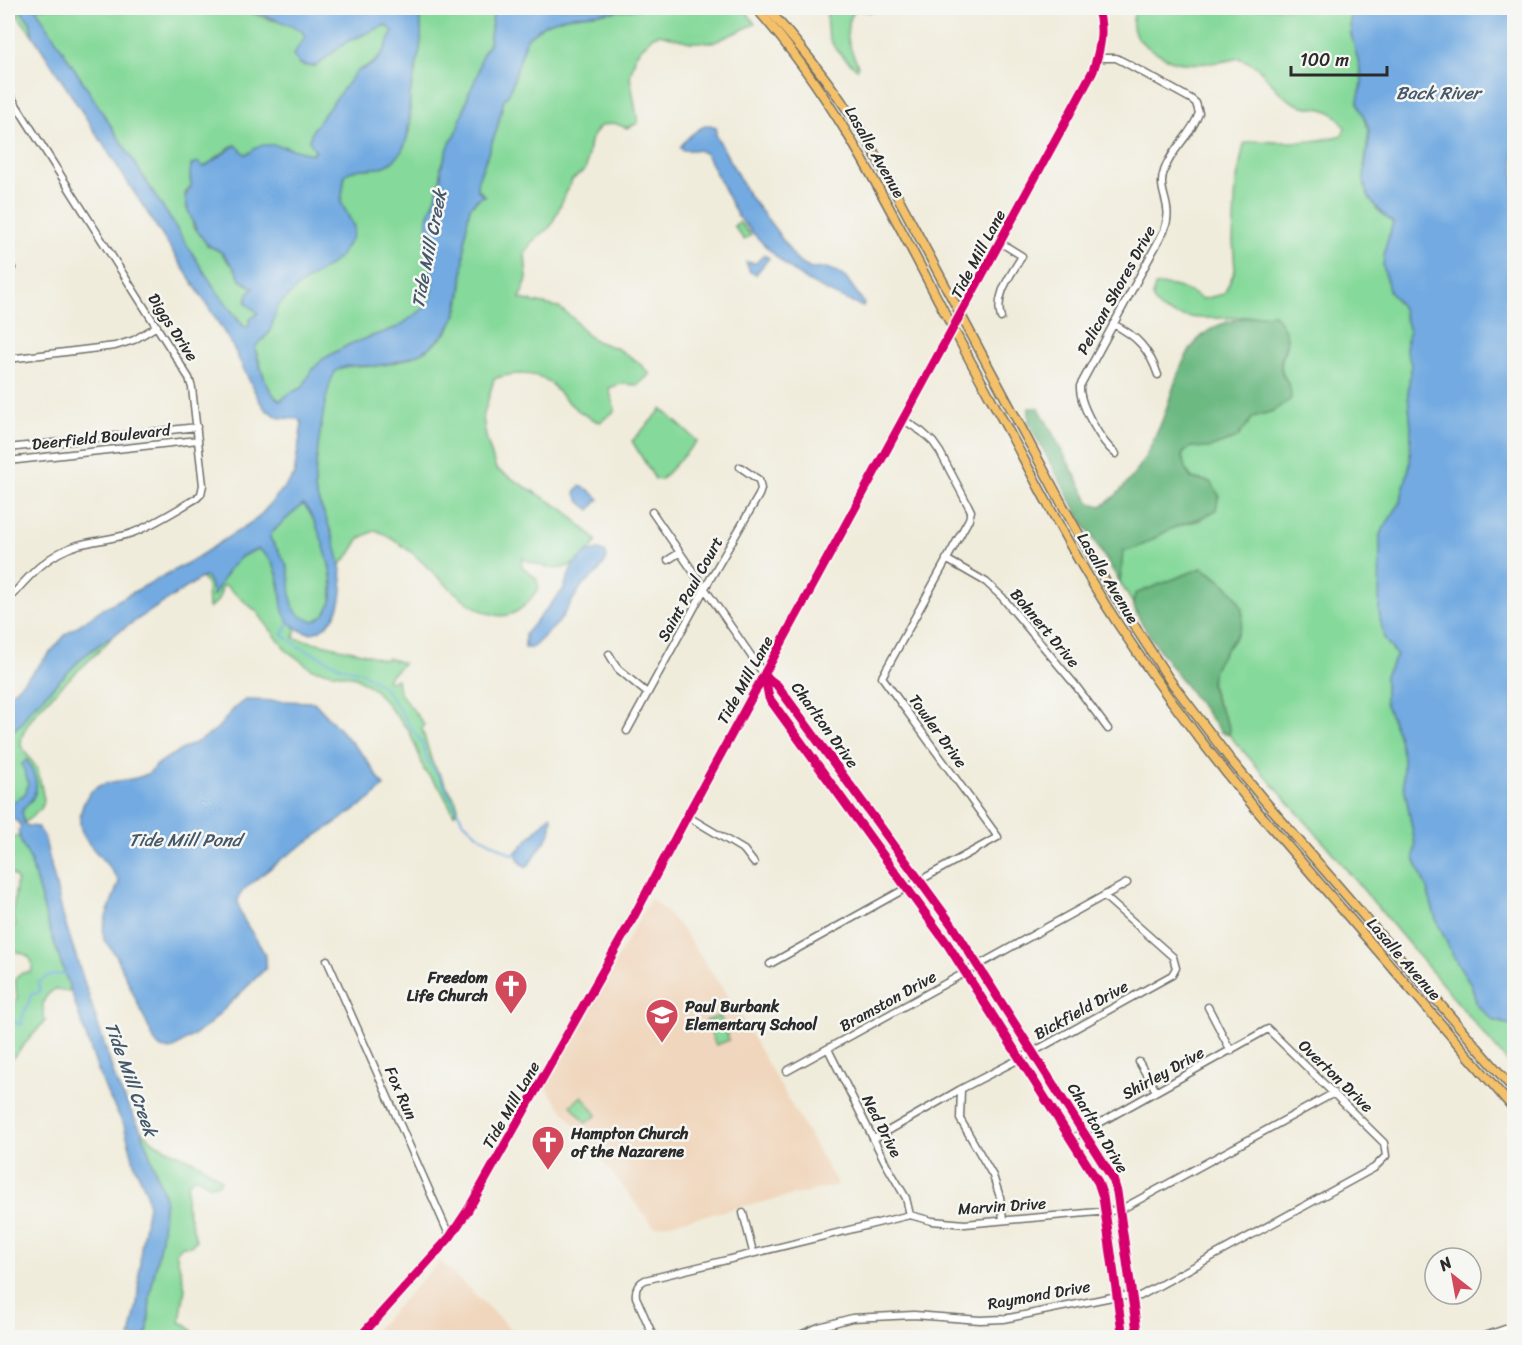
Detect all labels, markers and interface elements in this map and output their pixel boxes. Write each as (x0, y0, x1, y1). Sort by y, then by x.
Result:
scale bar (1291, 39, 1387, 77)
text: 100 m (1300, 44, 1349, 76)
water label: Back River (1396, 77, 1484, 109)
street label: Lasalle Avenue (837, 100, 913, 204)
water label: Tide Mill Creek (402, 185, 457, 311)
street label: Tide Mill Lane (942, 204, 1014, 304)
street label: Pelican Shores Drive (1068, 220, 1164, 360)
street label: Diggs Drive (140, 287, 206, 367)
street label: Deerfield Boulevard (30, 415, 173, 459)
street label: Lasalle Avenue (1069, 526, 1147, 630)
street label: Saint Paul Court (649, 531, 731, 647)
street label: Bohnert Drive (1003, 581, 1087, 675)
street label: Tide Mill Lane (709, 630, 781, 730)
street label: Charlton Drive (783, 675, 867, 775)
street label: Towler Drive (901, 688, 975, 774)
water label: Tide Mill Pond (129, 824, 246, 856)
street label: Lasalle Avenue (1359, 911, 1449, 1008)
street label: Bramston Drive (834, 962, 942, 1040)
place label: Freedom Life Church (407, 963, 489, 1010)
church icon: Freedom Life Church (493, 968, 529, 1015)
street label: Bickfield Drive (1028, 972, 1134, 1048)
place label: Paul Burbank Elementary School (685, 992, 818, 1039)
school or university icon: Paul Burbank Elementary School (644, 997, 680, 1044)
water label: Tide Mill Creek (95, 1017, 167, 1143)
street label: Overton Drive (1291, 1032, 1381, 1120)
street label: Shirley Drive (1116, 1038, 1210, 1108)
street label: Tide Mill Lane (474, 1055, 548, 1155)
street label: Fox Run (376, 1061, 426, 1125)
street label: Charlton Drive (1059, 1077, 1137, 1179)
street label: Ned Drive (854, 1089, 910, 1163)
place label: Hampton Church of the Nazarene (570, 1119, 689, 1166)
church icon: Hampton Church of the Nazarene (530, 1124, 566, 1171)
street label: Marvin Drive (957, 1188, 1047, 1224)
north arrow (1423, 1246, 1483, 1306)
text: N (1432, 1248, 1459, 1279)
street label: Raymond Drive (985, 1272, 1093, 1318)

